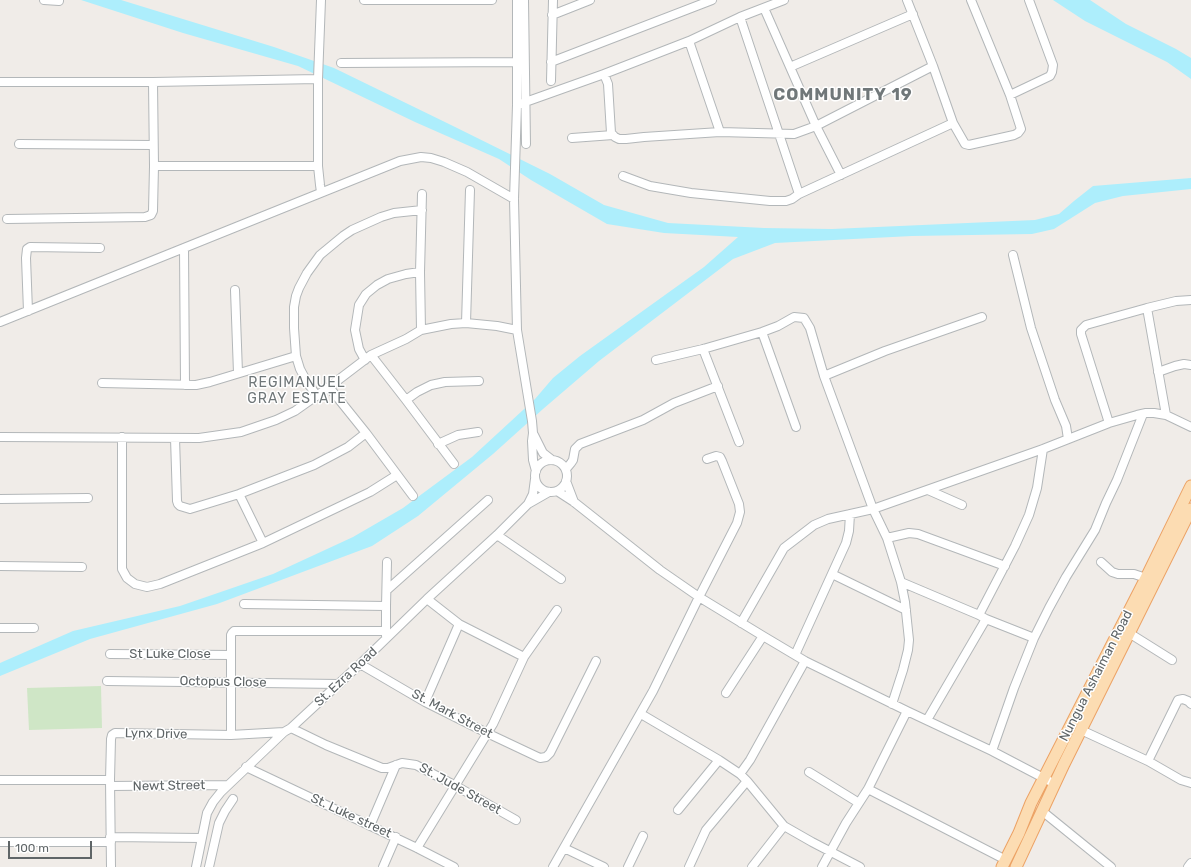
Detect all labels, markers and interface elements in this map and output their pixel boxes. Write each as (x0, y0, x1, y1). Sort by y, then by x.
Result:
district label: COMMUNITY 19 (773, 85, 913, 105)
district label: REGIMANUEL GRAY ESTATE (247, 375, 347, 408)
street label: Nungua Ashaiman Road (1056, 608, 1136, 744)
street label: St. Ezra Road (311, 644, 381, 710)
street label: St Luke Close (129, 646, 211, 662)
street label: Octopus Close (179, 673, 267, 691)
street label: St. Mark Street (409, 686, 495, 742)
street label: Lynx Drive (125, 726, 187, 742)
street label: St. Jude Street (416, 760, 504, 818)
street label: Newt Street (133, 778, 205, 794)
street label: St. Luke street (308, 790, 394, 842)
scale bar (10, 833, 94, 859)
text: 100 m (15, 841, 49, 855)

